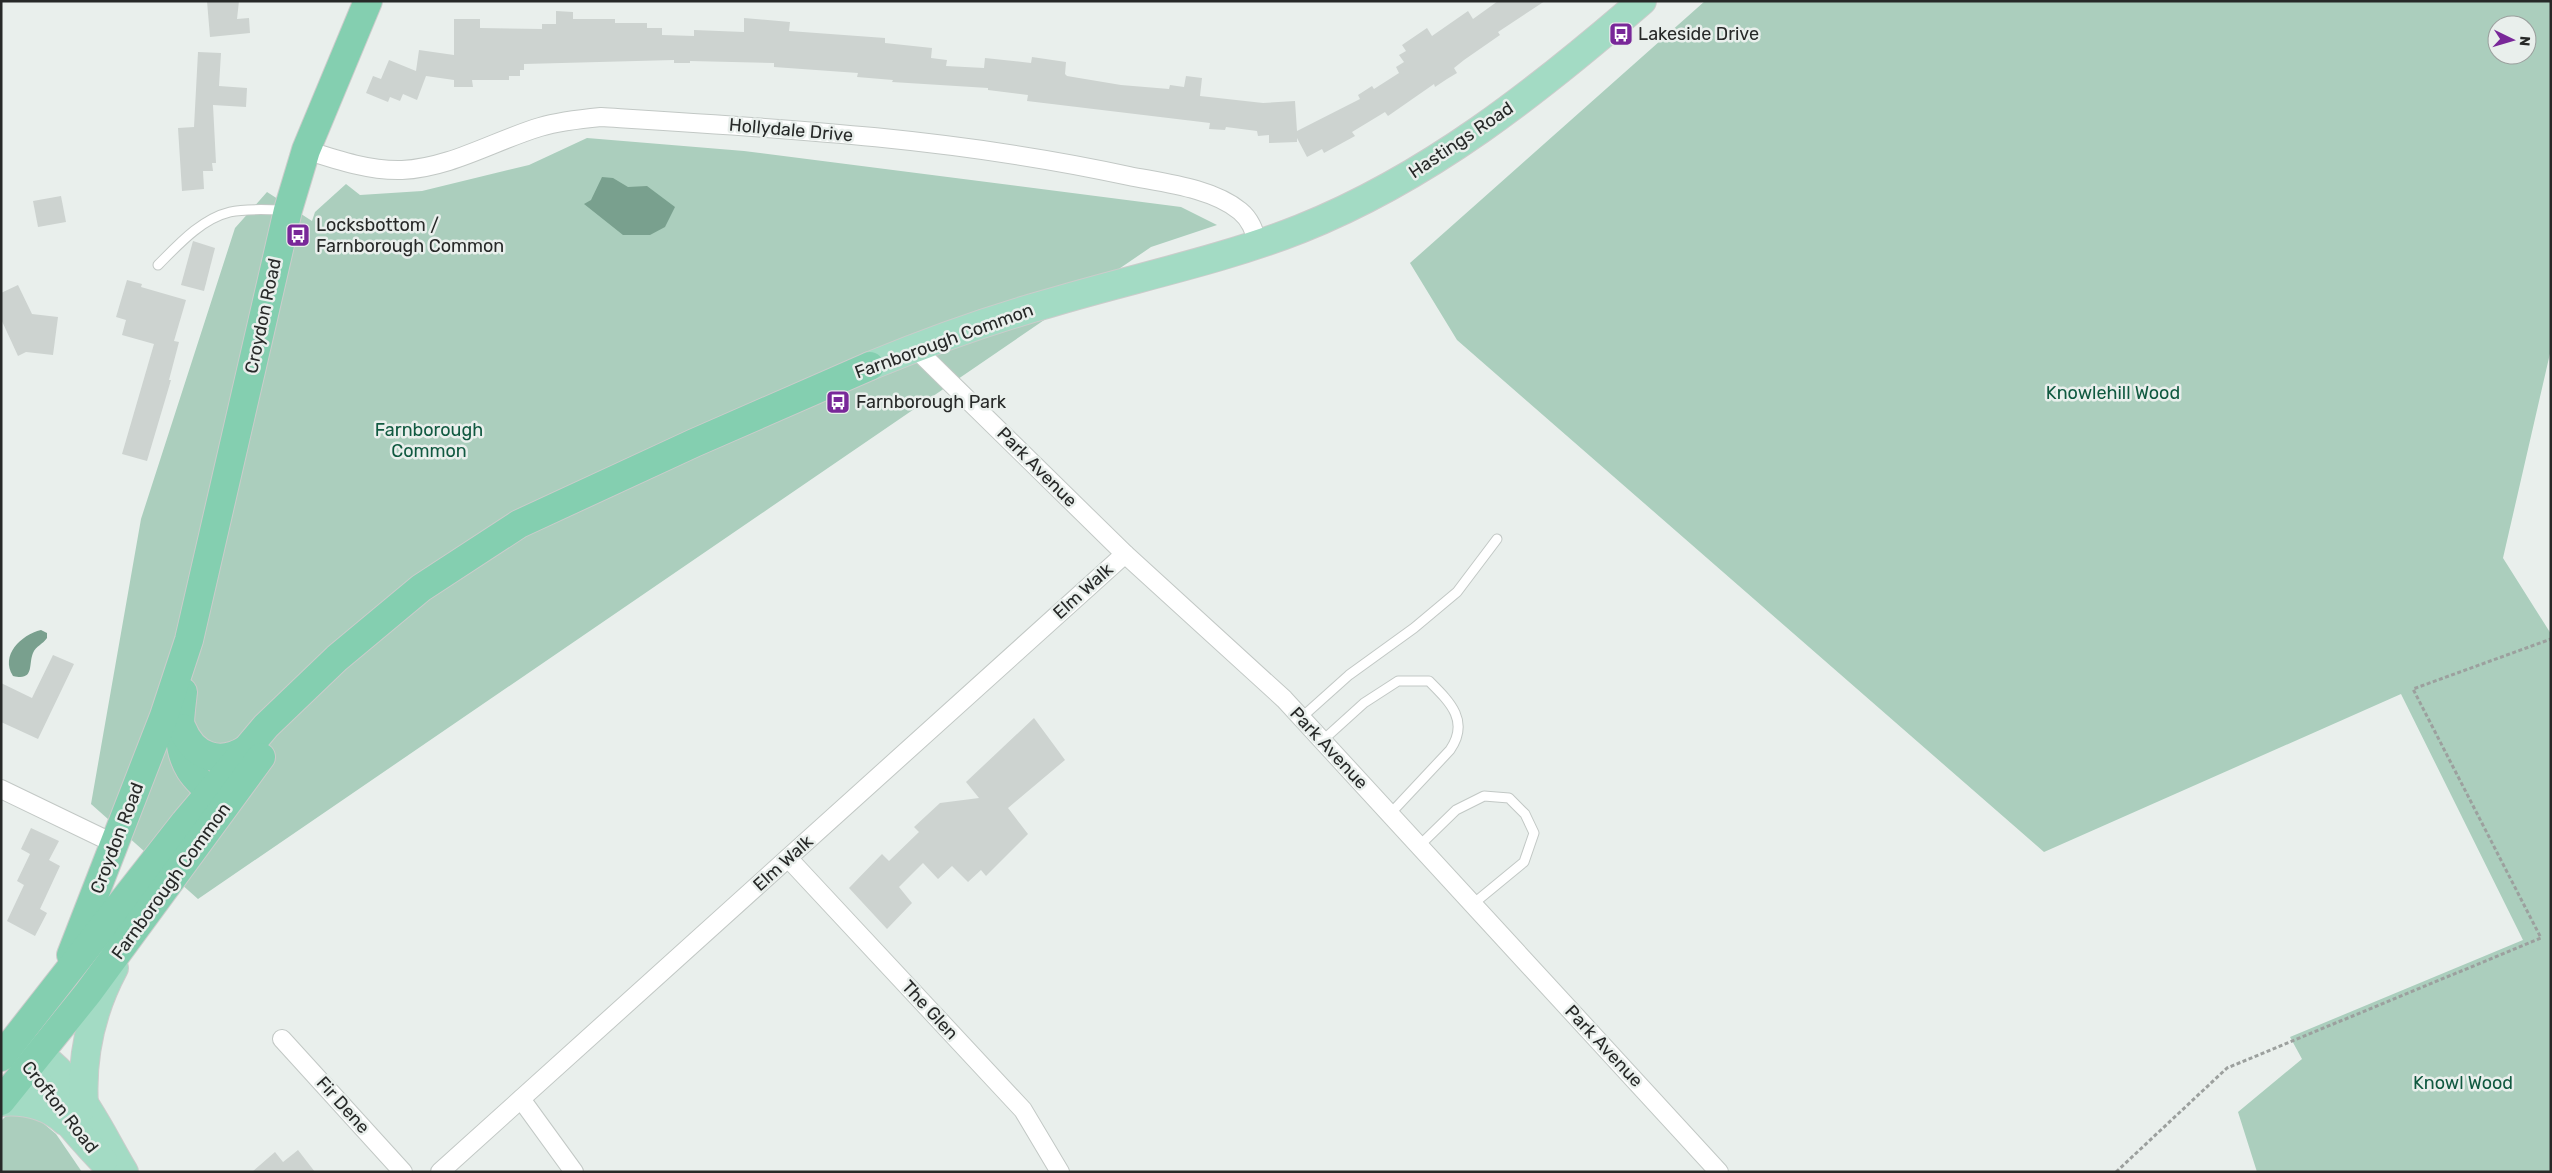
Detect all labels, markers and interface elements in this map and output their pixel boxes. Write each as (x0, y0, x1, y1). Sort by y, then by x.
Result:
north arrow (2487, 15, 2537, 65)
bus stop icon: Lakeside Drive (1608, 21, 1634, 47)
place label: Lakeside Drive (1638, 23, 1759, 45)
text: N (2516, 35, 2533, 47)
street label: Hastings Road (1405, 97, 1517, 183)
street label: Hollydale Drive (728, 114, 854, 146)
place label: Locksbottom / Farnborough Common (316, 214, 504, 257)
bus stop icon: Locksbottom / Farnborough Common (285, 222, 311, 248)
street label: Croydon Road (240, 256, 286, 376)
street label: Farnborough Common (852, 298, 1036, 384)
park label: Knowlehill Wood (2046, 382, 2180, 404)
bus stop icon: Farnborough Park (825, 389, 851, 415)
place label: Farnborough Park (856, 391, 1007, 413)
park label: Farnborough Common (375, 419, 483, 462)
street label: Park Avenue (992, 422, 1082, 512)
street label: Elm Walk (1049, 558, 1118, 624)
street label: Park Avenue (1285, 702, 1373, 794)
street label: Croydon Road (86, 779, 148, 897)
street label: Farnborough Common (107, 798, 235, 964)
street label: Elm Walk (749, 830, 818, 896)
street label: The Glen (897, 976, 963, 1044)
street label: Park Avenue (1560, 1000, 1648, 1092)
street label: Crofton Road (17, 1056, 103, 1158)
street label: Fir Dene (312, 1072, 374, 1138)
park label: Knowl Wood (2413, 1072, 2513, 1094)

